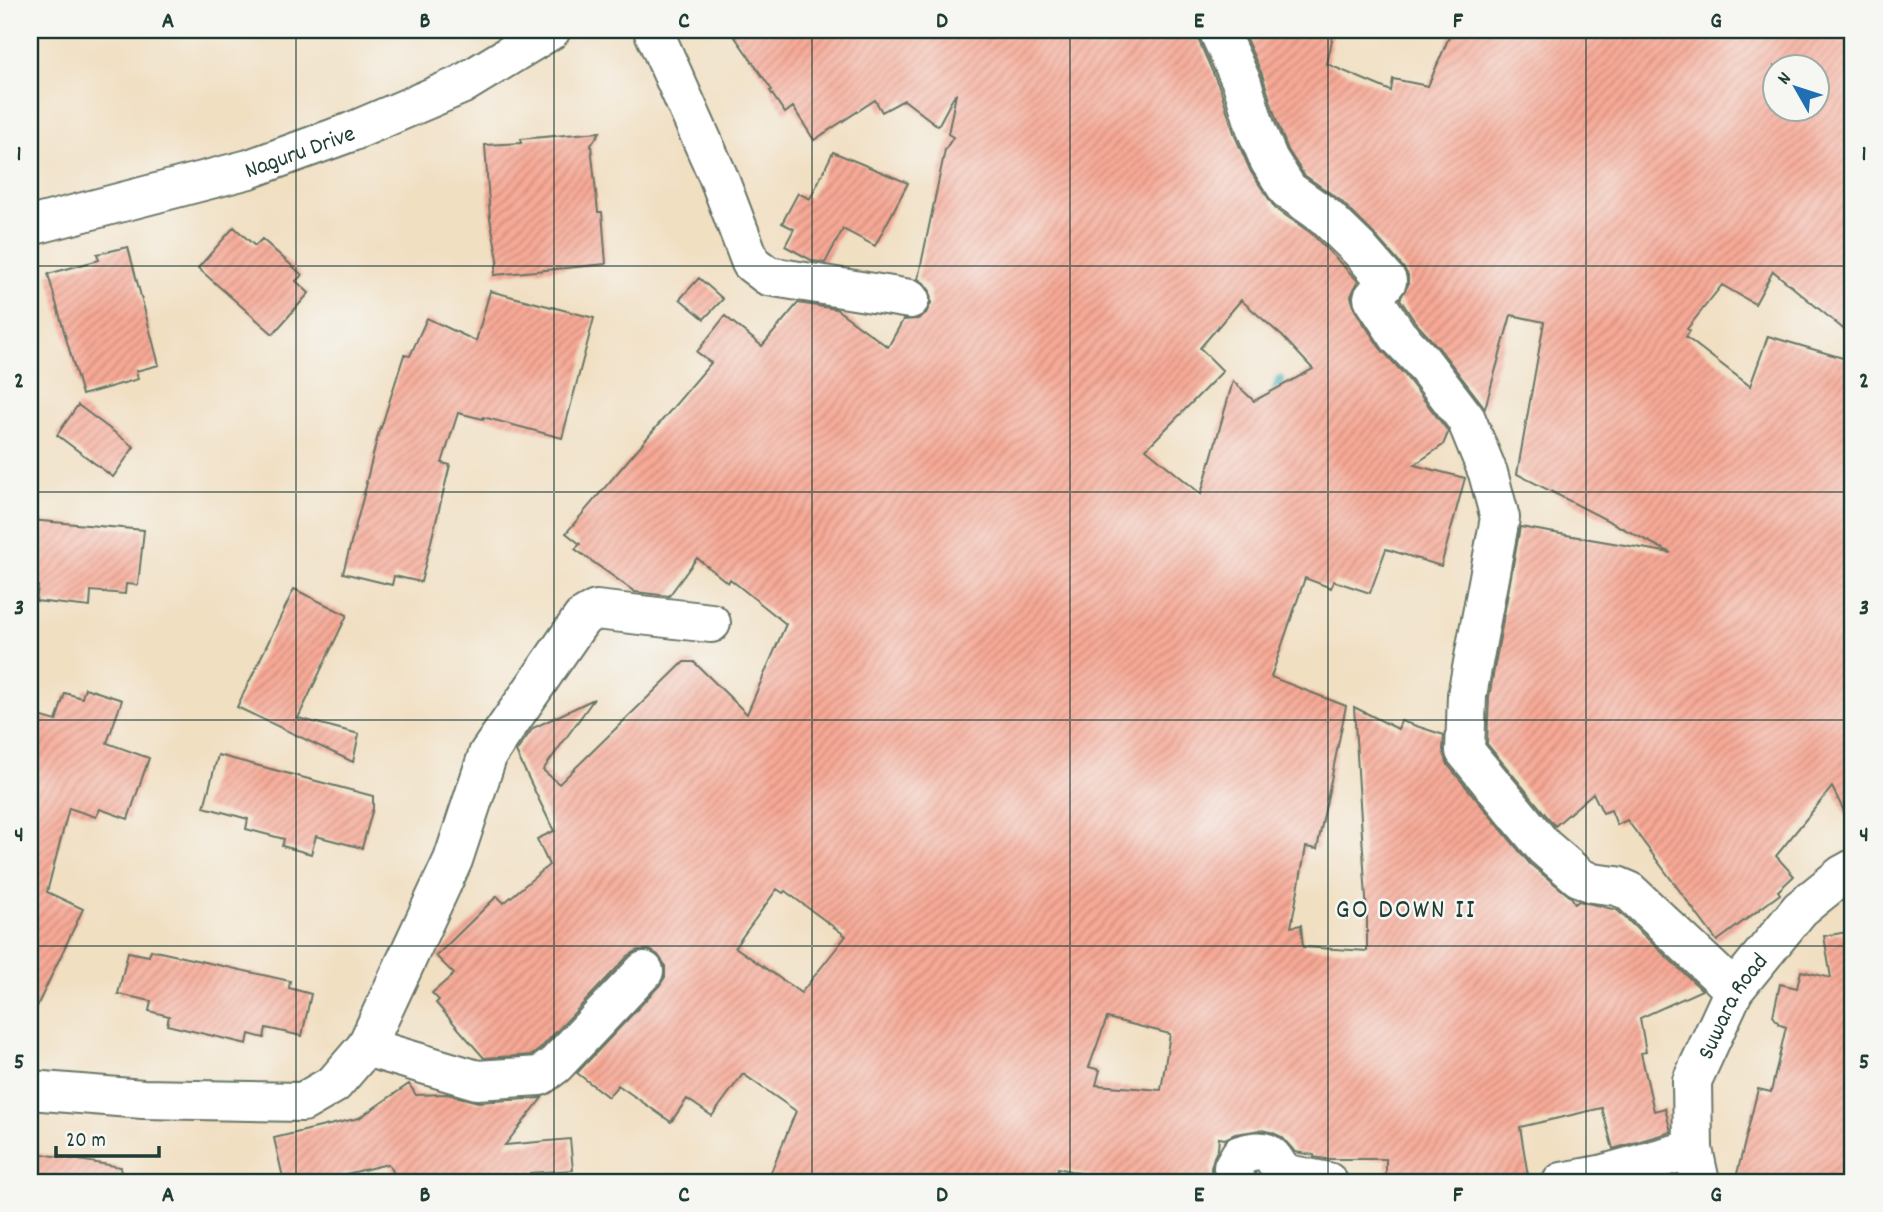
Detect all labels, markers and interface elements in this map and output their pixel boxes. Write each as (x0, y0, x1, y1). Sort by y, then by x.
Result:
text: A (162, 6, 174, 39)
text: B (420, 6, 431, 39)
text: C (678, 6, 690, 39)
text: D (936, 6, 948, 39)
text: E (1194, 6, 1205, 39)
text: F (1453, 6, 1464, 39)
text: G (1710, 6, 1722, 39)
north arrow (1760, 52, 1830, 122)
text: N (1772, 67, 1799, 92)
street label: Naguru Drive (241, 118, 360, 189)
text: 1 (16, 139, 22, 172)
text: 1 (1861, 139, 1867, 172)
text: 2 (14, 366, 24, 399)
text: 2 (1859, 366, 1869, 399)
text: 3 (14, 593, 24, 626)
text: 3 (1859, 593, 1869, 626)
text: 4 (14, 820, 24, 853)
text: 4 (1859, 820, 1869, 853)
district label: GO DOWN II (1336, 892, 1476, 932)
street label: Suwara Road (1690, 947, 1777, 1066)
text: 5 (14, 1047, 24, 1080)
text: 5 (1859, 1047, 1869, 1080)
scale bar (56, 1114, 159, 1158)
text: 20 m (66, 1127, 106, 1157)
text: A (162, 1180, 174, 1212)
text: B (420, 1180, 431, 1212)
text: C (678, 1180, 690, 1212)
text: D (936, 1180, 948, 1212)
text: E (1194, 1180, 1205, 1212)
text: F (1453, 1180, 1464, 1212)
text: G (1710, 1180, 1722, 1212)

